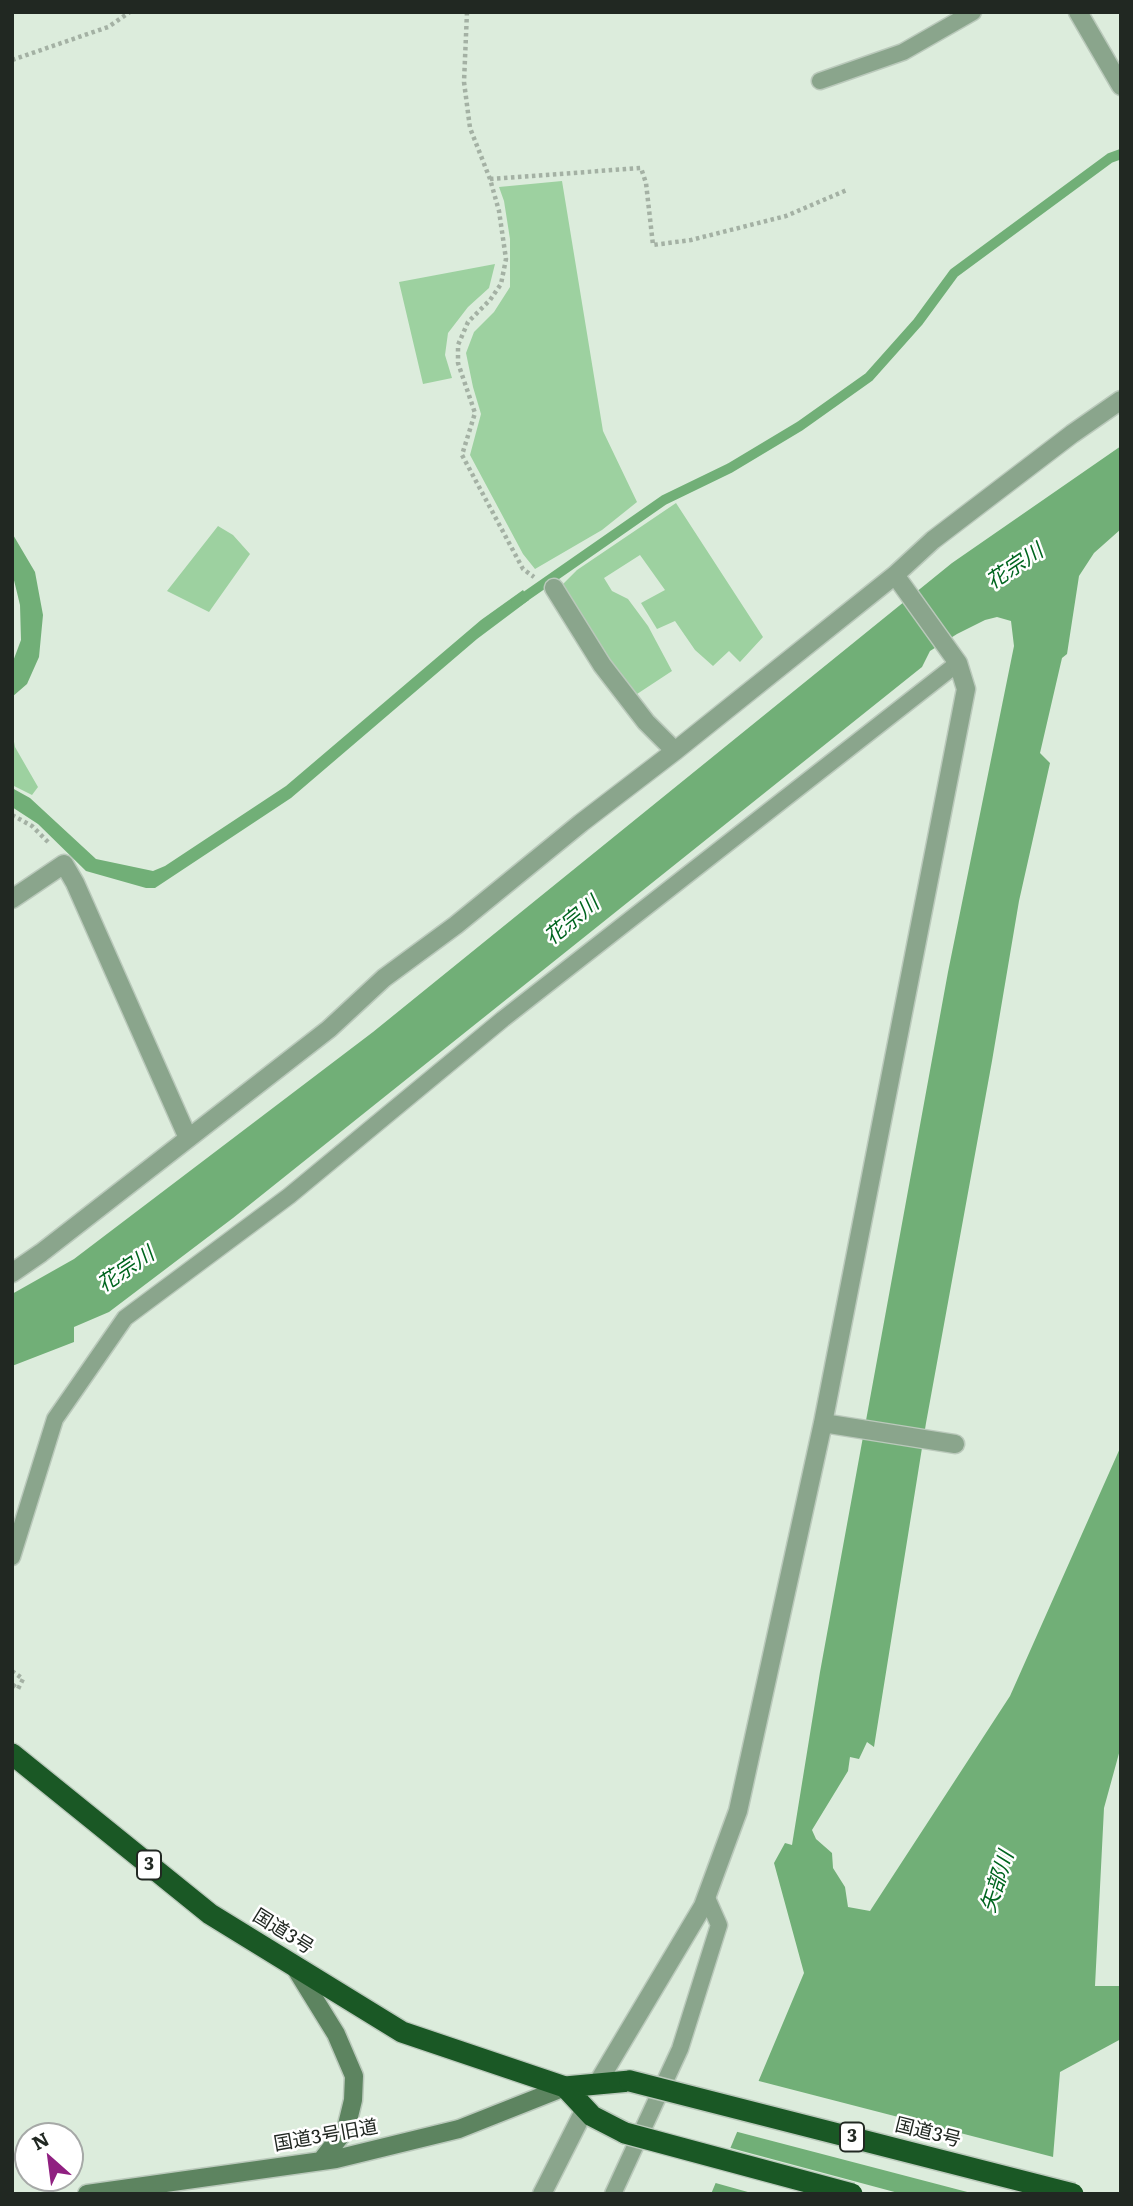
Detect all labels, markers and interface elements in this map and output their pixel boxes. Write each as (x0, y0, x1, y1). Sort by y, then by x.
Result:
water label: 花宗川 (982, 539, 1048, 595)
water label: 花宗川 (540, 891, 604, 951)
water label: 花宗川 (93, 1242, 159, 1298)
water label: 矢部川 (976, 1848, 1020, 1916)
road number: 3 (137, 1851, 161, 1880)
street label: 国道3号 (248, 1905, 318, 1959)
street label: 国道3号 (893, 2114, 963, 2152)
street label: 国道3号旧道 (272, 2116, 380, 2156)
north arrow (14, 2122, 84, 2192)
road number: 3 (840, 2122, 864, 2152)
text: N (26, 2124, 54, 2156)

